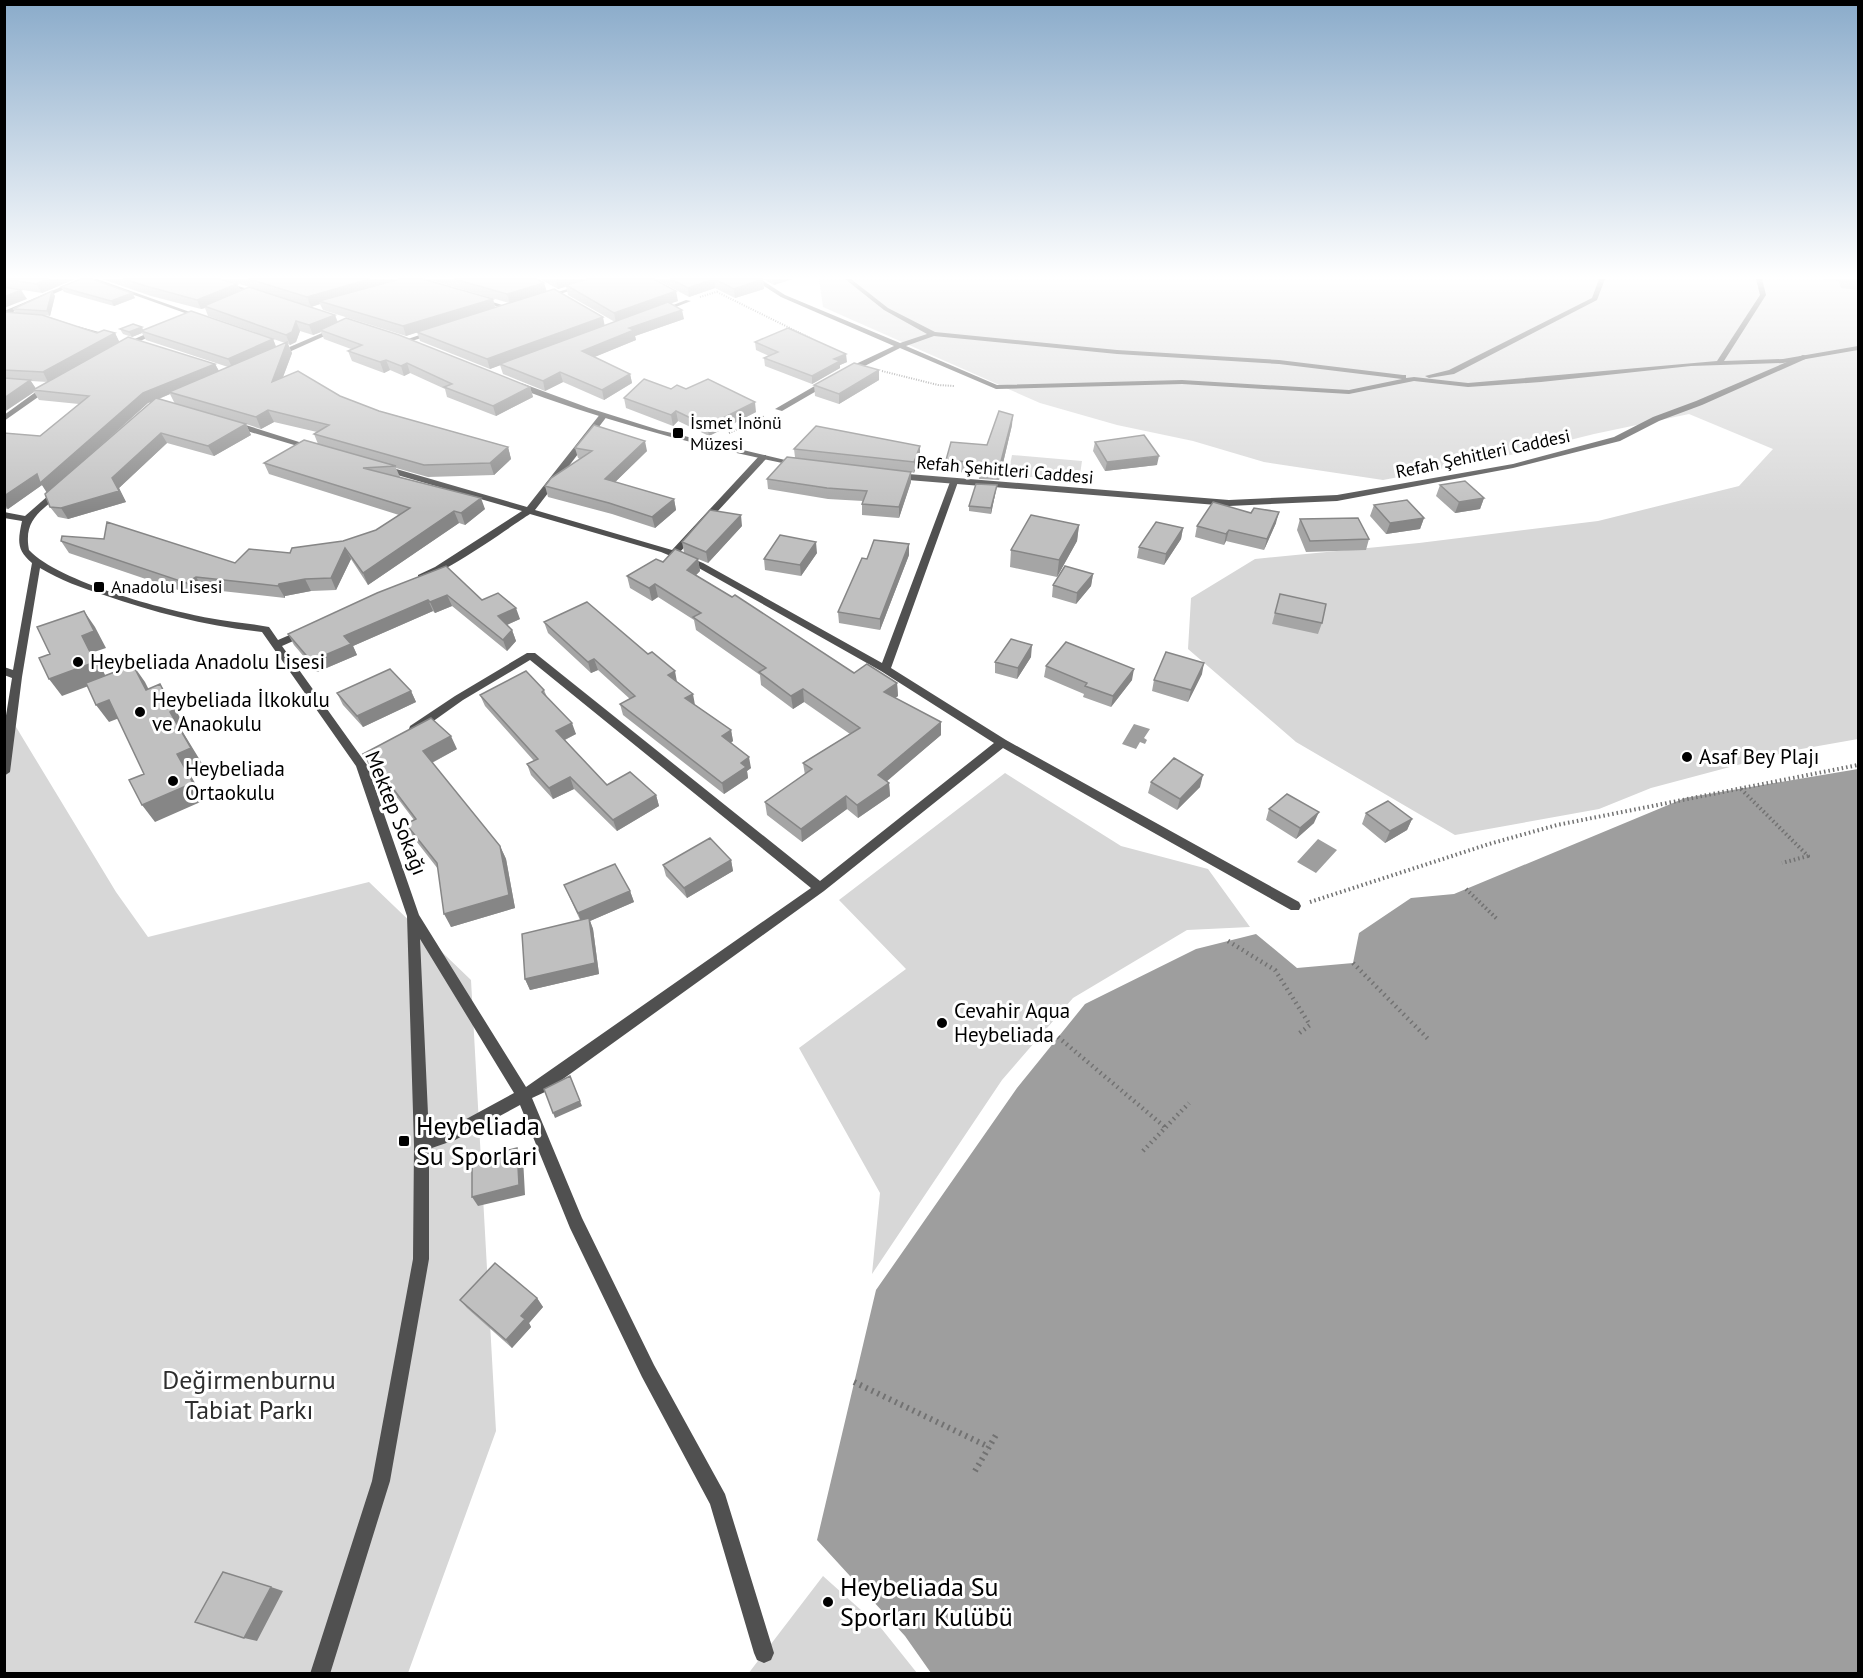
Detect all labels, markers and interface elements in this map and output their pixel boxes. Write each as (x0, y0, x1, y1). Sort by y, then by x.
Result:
place label: İsmet İnönü Müzesi (690, 411, 782, 455)
street label: Refah Şehitleri Caddesi (1394, 424, 1572, 483)
marker: İsmet İnönü Müzesi (671, 426, 685, 440)
street label: Refah Şehitleri Caddesi (916, 450, 1095, 489)
place label: Anadolu Lisesi (111, 575, 223, 598)
marker: Anadolu Lisesi (92, 580, 106, 594)
place label: Heybeliada Anadolu Lisesi (90, 648, 325, 675)
marker: Heybeliada Anadolu Lisesi (71, 655, 85, 669)
place label: Heybeliada İlkokulu ve Anaokulu (152, 686, 330, 737)
marker: Heybeliada İlkokulu ve Anaokulu (133, 705, 147, 719)
place label: Asaf Bey Plajı (1699, 743, 1819, 770)
street label: Mektep Sokağı (359, 747, 434, 879)
marker: Asaf Bey Plajı (1680, 750, 1694, 764)
place label: Heybeliada Ortaokulu (185, 755, 285, 806)
marker: Heybeliada Ortaokulu (166, 774, 180, 788)
place label: Cevahir Aqua Heybeliada (954, 997, 1070, 1048)
marker: Cevahir Aqua Heybeliada (935, 1016, 949, 1030)
place label: Heybeliada Su Sporlari (416, 1109, 540, 1172)
marker: Heybeliada Su Sporlari (397, 1134, 411, 1148)
park label: Değirmenburnu Tabiat Parkı (162, 1363, 336, 1426)
place label: Heybeliada Su Sporları Kulübü (840, 1570, 1013, 1633)
marker: Heybeliada Su Sporları Kulübü (821, 1595, 835, 1609)

